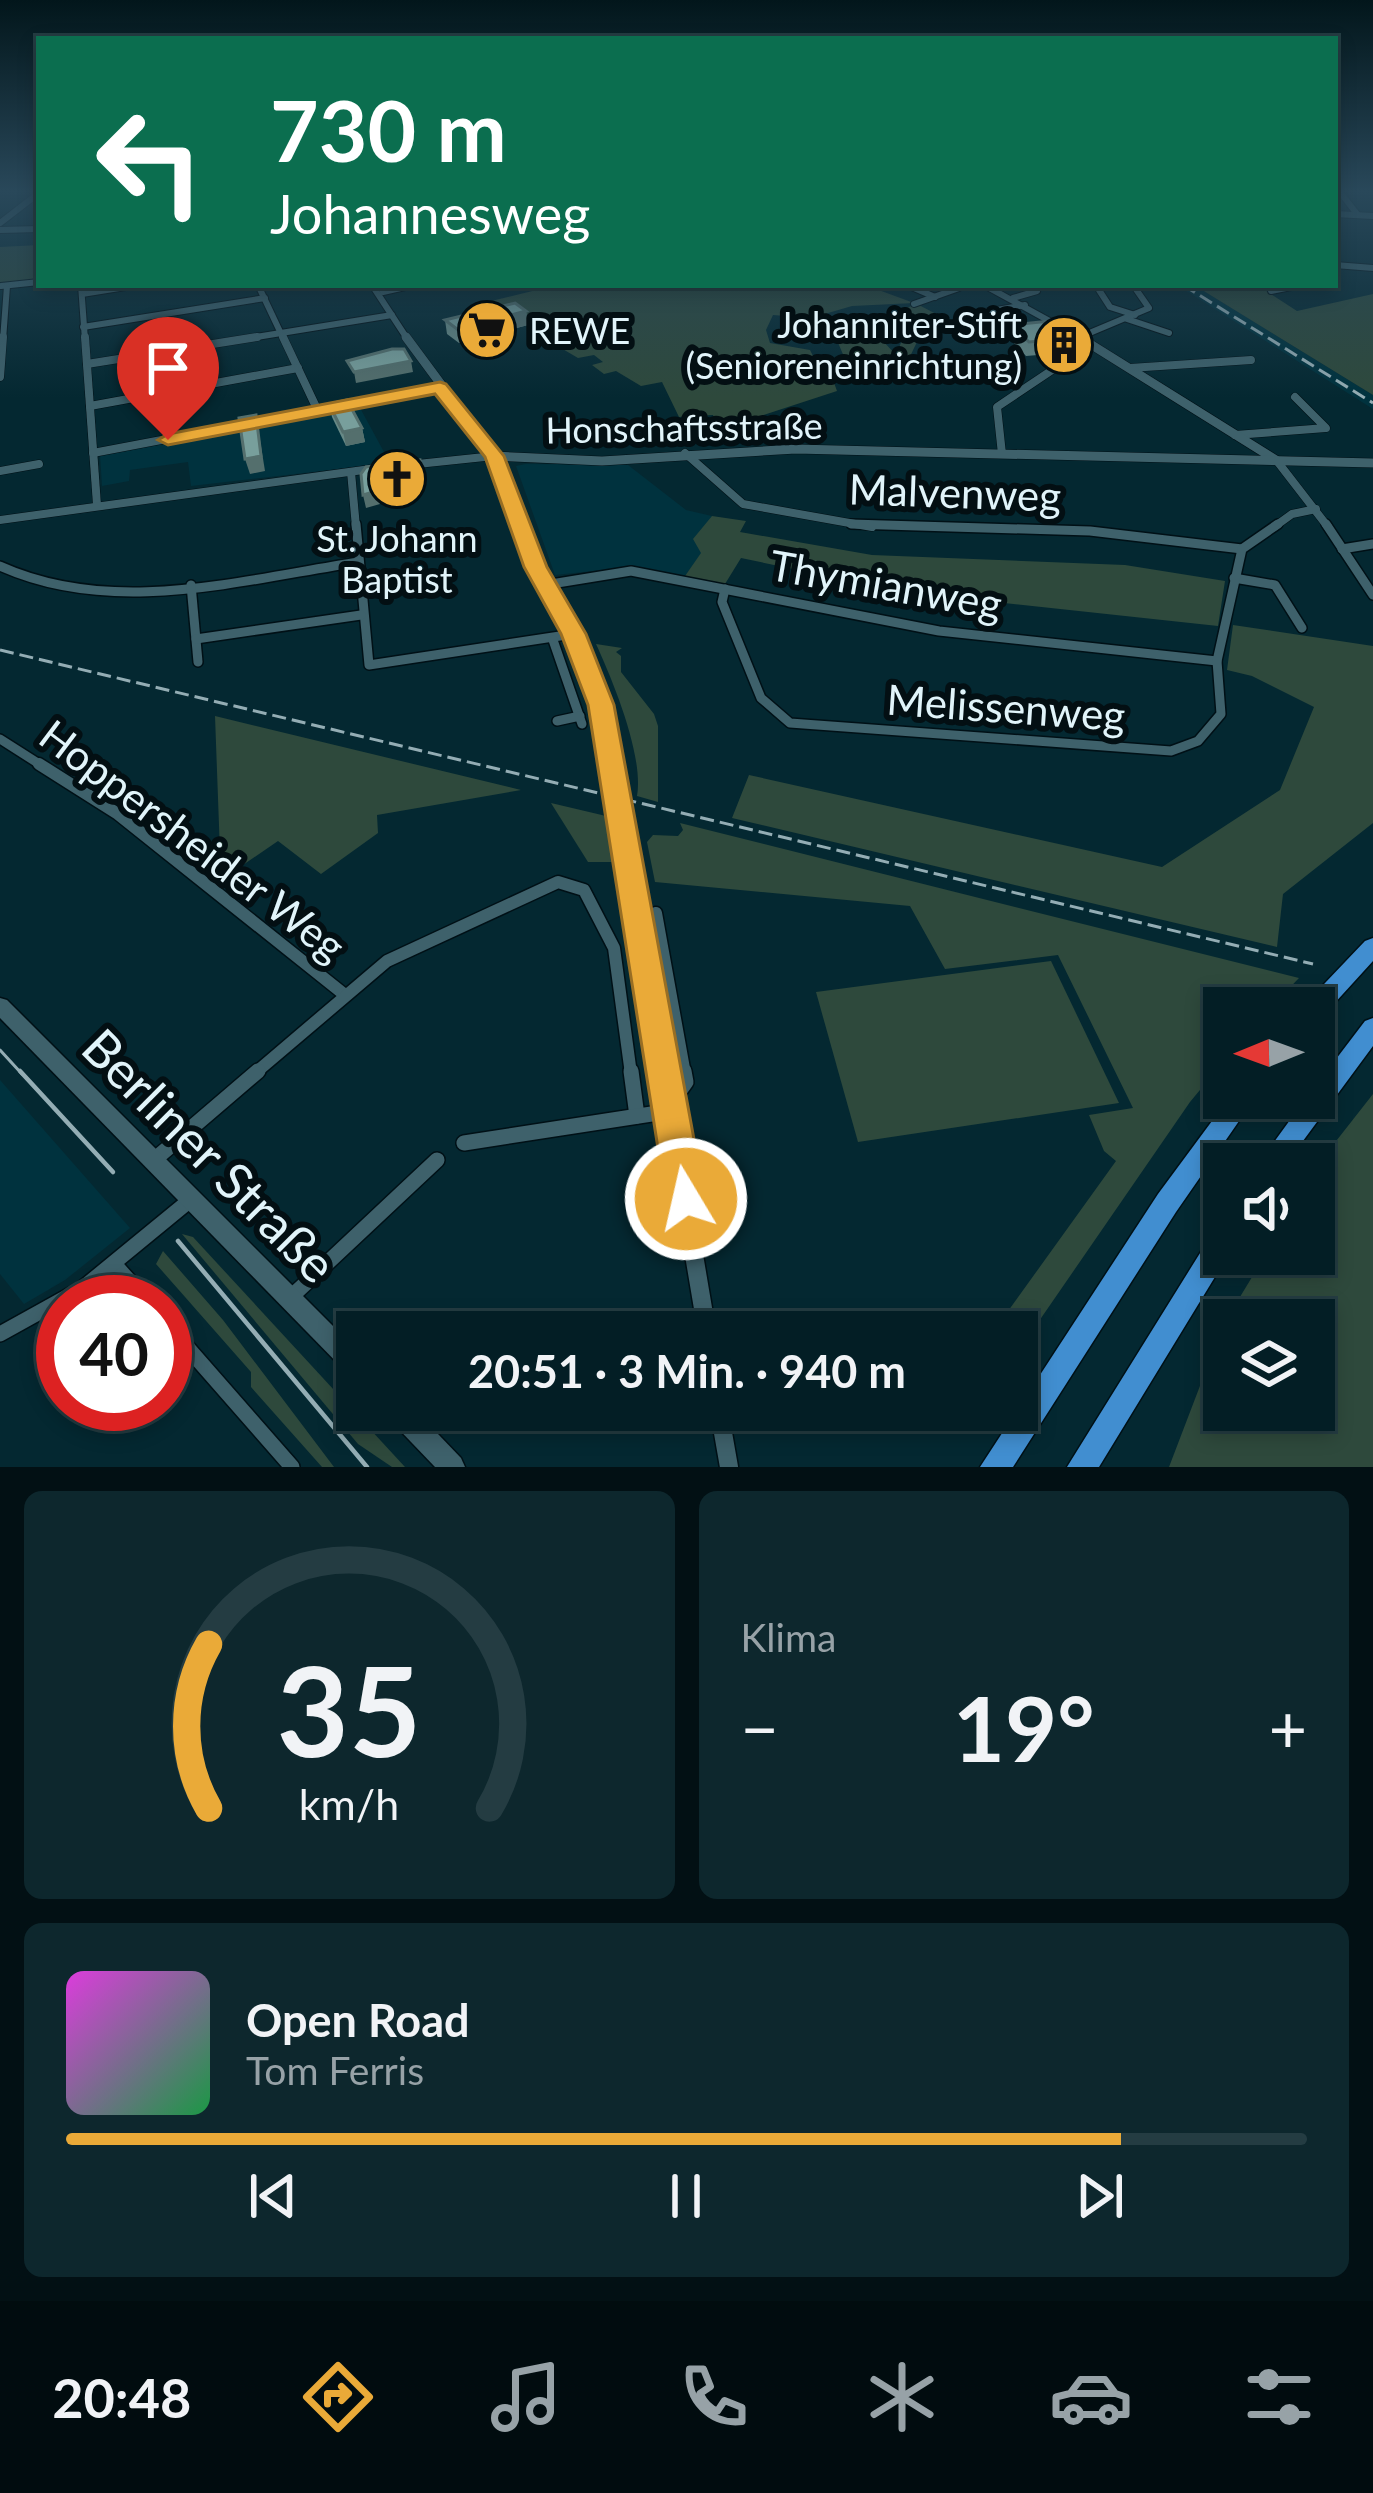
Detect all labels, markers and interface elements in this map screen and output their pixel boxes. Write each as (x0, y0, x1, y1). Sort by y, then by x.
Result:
text: 730 m (270, 79, 507, 180)
icon: left (72, 84, 228, 240)
text: Johannesweg (270, 181, 590, 246)
supermarket icon: REWE (456, 299, 518, 361)
place label: Johanniter-Stift (Senioreneinrichtung) (685, 302, 1022, 387)
place label: REWE (529, 308, 630, 352)
building icon: Johanniter-Stift (Senioreneinrichtung) (1033, 314, 1095, 376)
pin (117, 317, 219, 440)
icon: arrive (135, 335, 201, 401)
street label: Honschaftsstraße (545, 403, 823, 451)
church icon: St. Johann Baptist (366, 448, 428, 510)
street label: Malvenweg (848, 463, 1062, 521)
place label: St. Johann Baptist (316, 516, 478, 601)
street label: Thymianweg (766, 539, 1006, 629)
street label: Melissenweg (885, 674, 1127, 740)
street label: Hoppersheider Weg (31, 709, 355, 971)
north arrow (1203, 987, 1335, 1119)
map controls (1203, 987, 1335, 1431)
street label: Berliner Straße (71, 1016, 349, 1294)
position arrow (623, 1136, 749, 1262)
button: sound (1203, 1143, 1335, 1275)
speed limit sign: 40 (36, 1275, 192, 1431)
button: layers (1203, 1299, 1335, 1431)
text: 20:51 · 3 Min. · 940 m (468, 1344, 906, 1398)
text: Klima (741, 1614, 836, 1660)
text: 35 (277, 1634, 422, 1784)
text: 19° (953, 1673, 1095, 1781)
text: − (741, 1688, 779, 1767)
text: + (1269, 1688, 1307, 1767)
text: km/h (299, 1778, 399, 1829)
text: Open Road (246, 1993, 470, 2047)
text: Tom Ferris (246, 2047, 424, 2093)
icon: previous (240, 2163, 306, 2229)
icon: pause (653, 2163, 719, 2229)
icon: next (1067, 2163, 1133, 2229)
icon: directions (296, 2355, 380, 2439)
icon: music (484, 2355, 568, 2439)
icon: phone (672, 2355, 756, 2439)
icon: climate (860, 2355, 944, 2439)
icon: car (1049, 2355, 1133, 2439)
icon: filters (1237, 2355, 1321, 2439)
text: 20:48 (52, 2365, 191, 2430)

